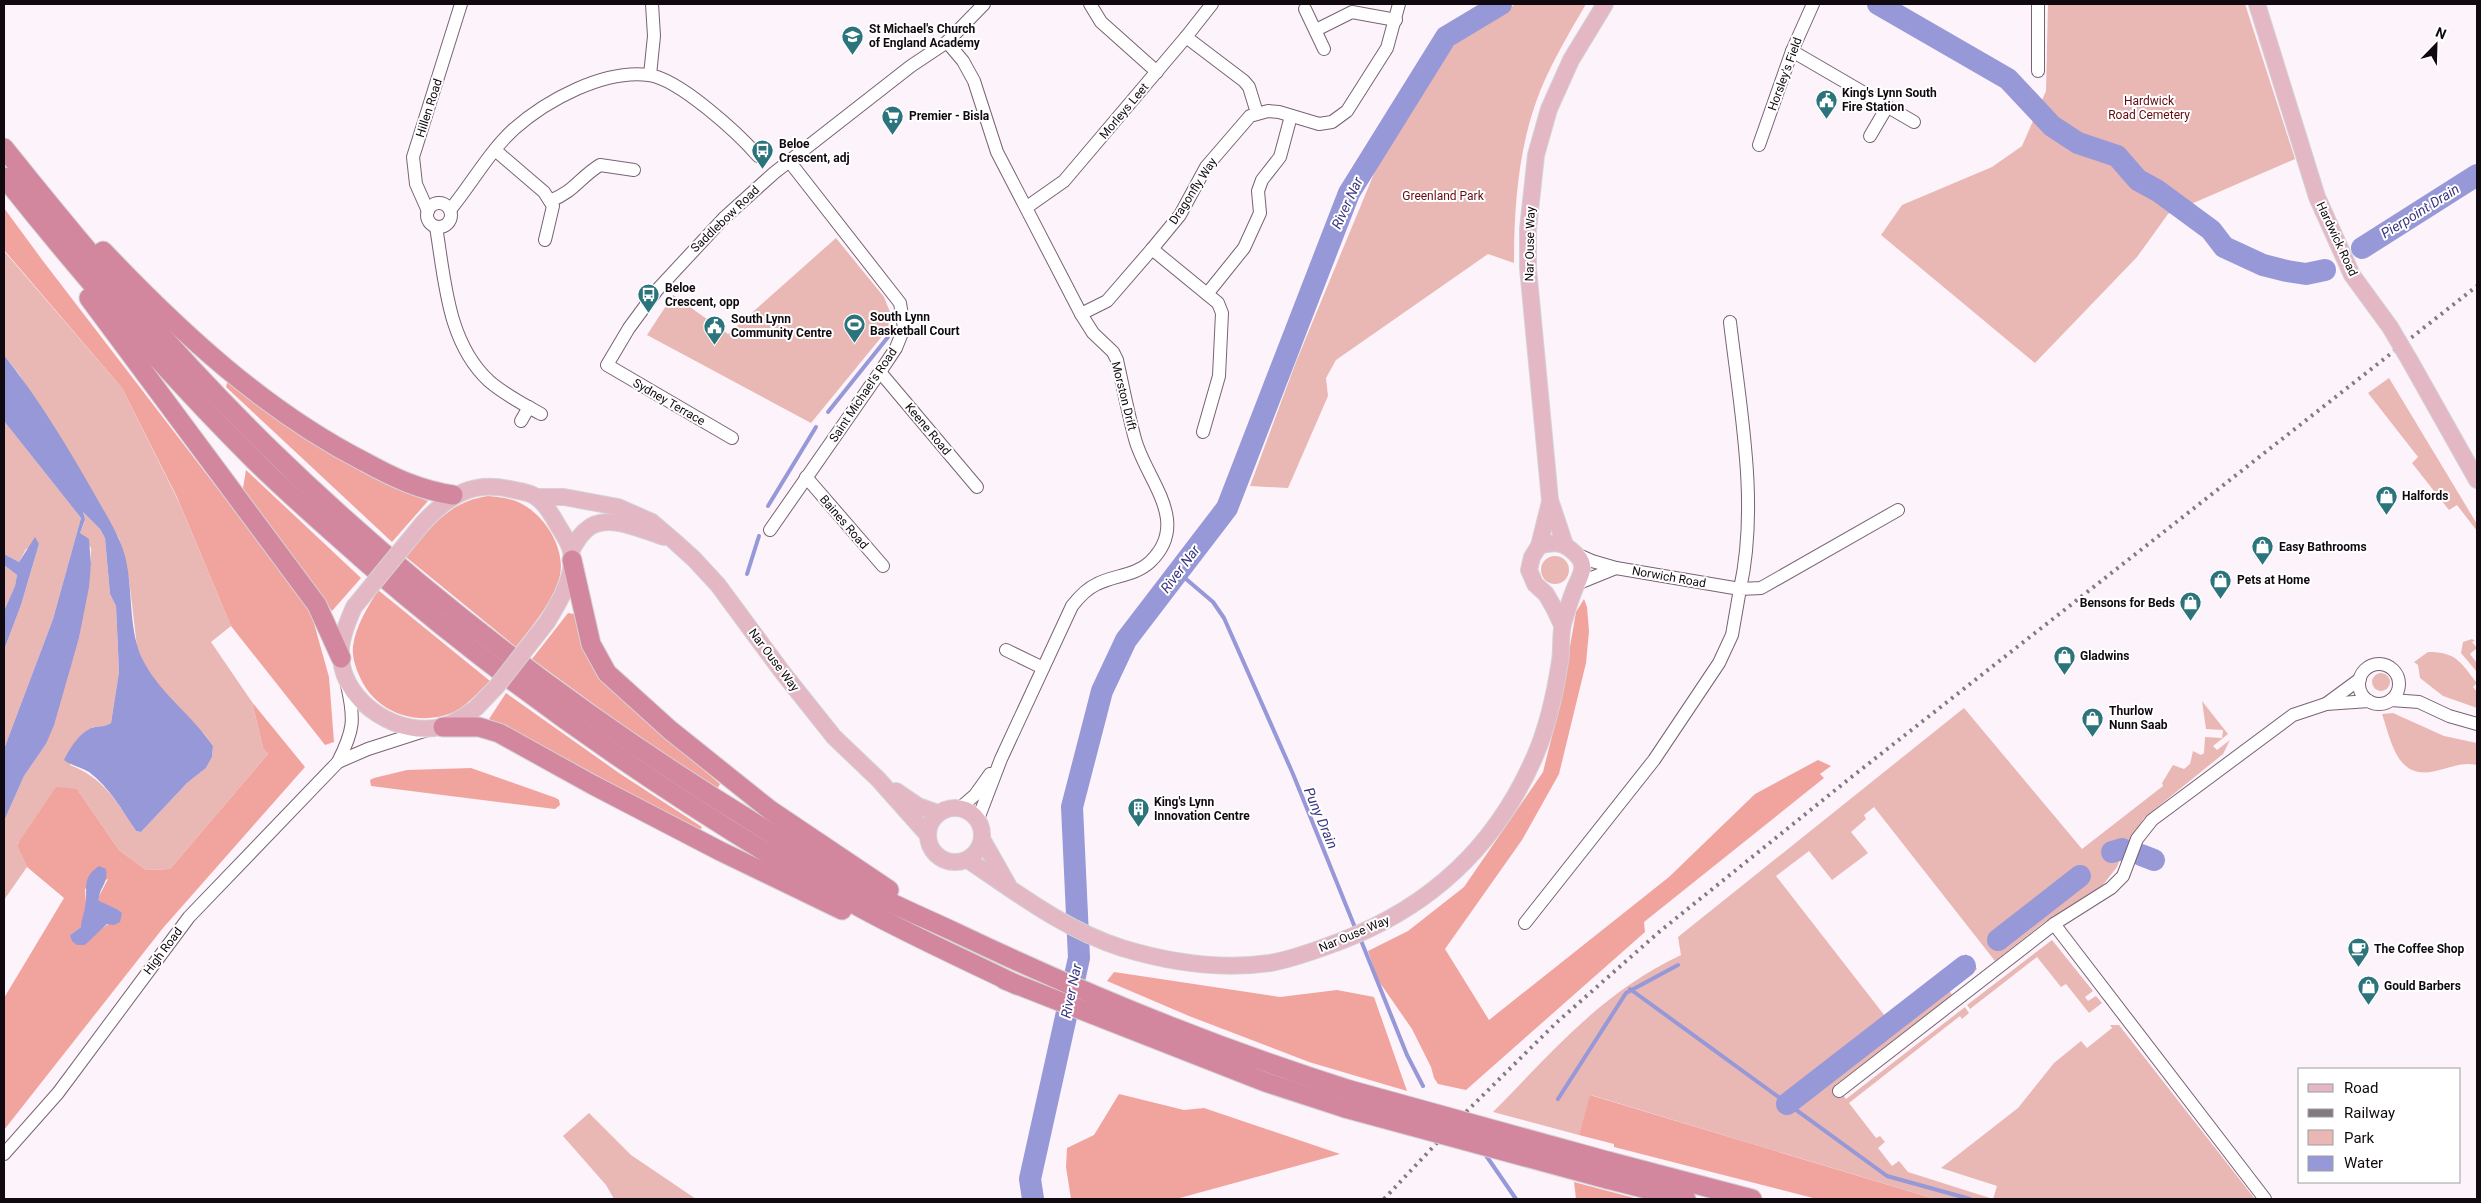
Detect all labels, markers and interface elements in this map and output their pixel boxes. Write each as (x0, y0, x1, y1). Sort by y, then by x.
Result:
north arrow (2411, 20, 2461, 70)
place label: St Michael's Church of England Academy (869, 22, 981, 50)
school or university icon: St Michael's Church of England Academy (841, 24, 865, 55)
text: N (2433, 24, 2449, 42)
street label: Horsley's Field (1765, 35, 1805, 113)
street label: Hillen Road (413, 77, 445, 139)
street label: Morleys Leet (1097, 80, 1151, 142)
place label: King's Lynn South Fire Station (1842, 86, 1937, 114)
public building icon: King's Lynn South Fire Station (1814, 88, 1838, 119)
park label: Hardwick Road Cemetery (2108, 94, 2190, 122)
supermarket icon: Premier - Bisla (881, 104, 905, 135)
place label: Premier - Bisla (909, 109, 990, 123)
place label: Beloe Crescent, adj (779, 137, 850, 165)
bus stop icon: Beloe Crescent, adj (751, 139, 775, 170)
street label: Dragonfly Way (1166, 155, 1220, 227)
water label: River Nar (1328, 174, 1366, 231)
water label: Pierpoint Drain (2378, 181, 2462, 241)
street label: Saddlebow Road (688, 183, 762, 255)
park label: Greenland Park (1402, 189, 1485, 203)
street label: Hardwick Road (2314, 200, 2360, 278)
street label: Nar Ouse Way (1522, 206, 1538, 282)
place label: Beloe Crescent, opp (665, 281, 740, 309)
bus stop icon: Beloe Crescent, opp (637, 283, 661, 314)
place label: South Lynn Basketball Court (870, 310, 960, 338)
place label: South Lynn Community Centre (731, 312, 833, 340)
sports icon: South Lynn Basketball Court (842, 312, 866, 343)
public building icon: South Lynn Community Centre (703, 314, 727, 345)
street label: Saint Michael's Road (826, 345, 900, 445)
street label: Morston Drift (1109, 360, 1139, 432)
street label: Sydney Terrace (630, 376, 708, 428)
street label: Keene Road (902, 400, 954, 458)
shop icon: Halfords (2374, 484, 2398, 515)
place label: Halfords (2402, 489, 2448, 503)
street label: Baines Road (817, 492, 871, 552)
shop icon: Easy Bathrooms (2251, 535, 2275, 566)
place label: Easy Bathrooms (2279, 540, 2367, 554)
water label: River Nar (1157, 542, 1203, 596)
street label: Norwich Road (1631, 564, 1707, 590)
shop icon: Pets at Home (2209, 568, 2233, 599)
place label: Pets at Home (2237, 573, 2310, 587)
shop icon: Bensons for Beds (2179, 591, 2203, 622)
place label: Bensons for Beds (2080, 596, 2175, 610)
street label: Nar Ouse Way (746, 626, 802, 694)
shop icon: Gladwins (2052, 644, 2076, 675)
place label: Gladwins (2080, 649, 2129, 663)
place label: Thurlow Nunn Saab (2109, 704, 2168, 732)
shop icon: Thurlow Nunn Saab (2081, 706, 2105, 737)
water label: Puny Drain (1301, 785, 1341, 851)
place label: King's Lynn Innovation Centre (1154, 795, 1250, 823)
building icon: King's Lynn Innovation Centre (1126, 797, 1150, 828)
street label: Nar Ouse Way (1317, 913, 1392, 955)
street label: High Road (141, 925, 185, 977)
cafe icon: The Coffee Shop (2346, 937, 2370, 968)
place label: The Coffee Shop (2374, 942, 2465, 956)
water label: River Nar (1057, 962, 1085, 1020)
shop icon: Gould Barbers (2356, 974, 2380, 1005)
place label: Gould Barbers (2384, 979, 2461, 993)
legend (2298, 1068, 2461, 1183)
text: Road (2344, 1079, 2378, 1097)
text: Railway (2344, 1104, 2395, 1122)
text: Park (2344, 1129, 2375, 1147)
text: Water (2344, 1154, 2383, 1172)

